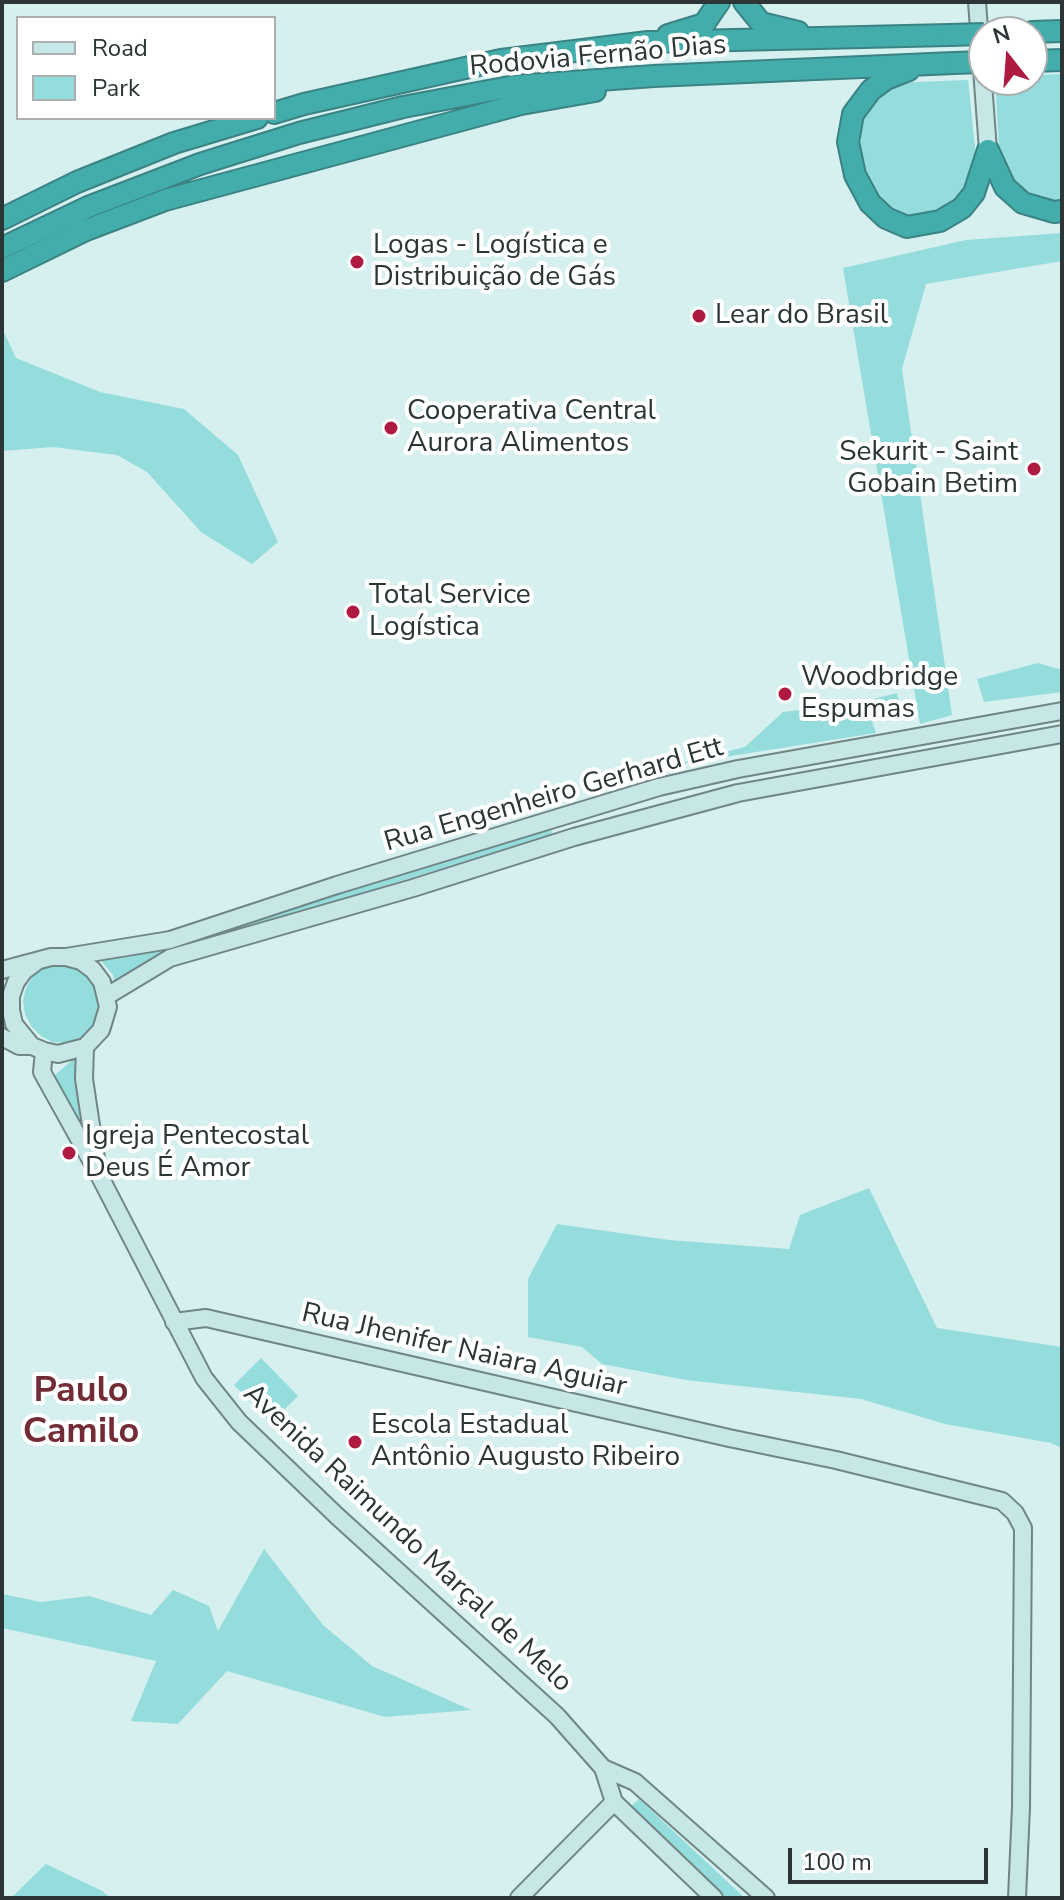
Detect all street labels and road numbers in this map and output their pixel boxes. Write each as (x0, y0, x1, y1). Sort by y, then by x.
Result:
street label: Rodovia Fernão Dias (468, 29, 728, 85)
street label: Rua Engenheiro Gerhard Ett (381, 732, 727, 860)
street label: Rua Jhenifer Naiara Aguiar (298, 1297, 630, 1405)
street label: Avenida Raimundo Marçal de Melo (236, 1378, 578, 1700)

